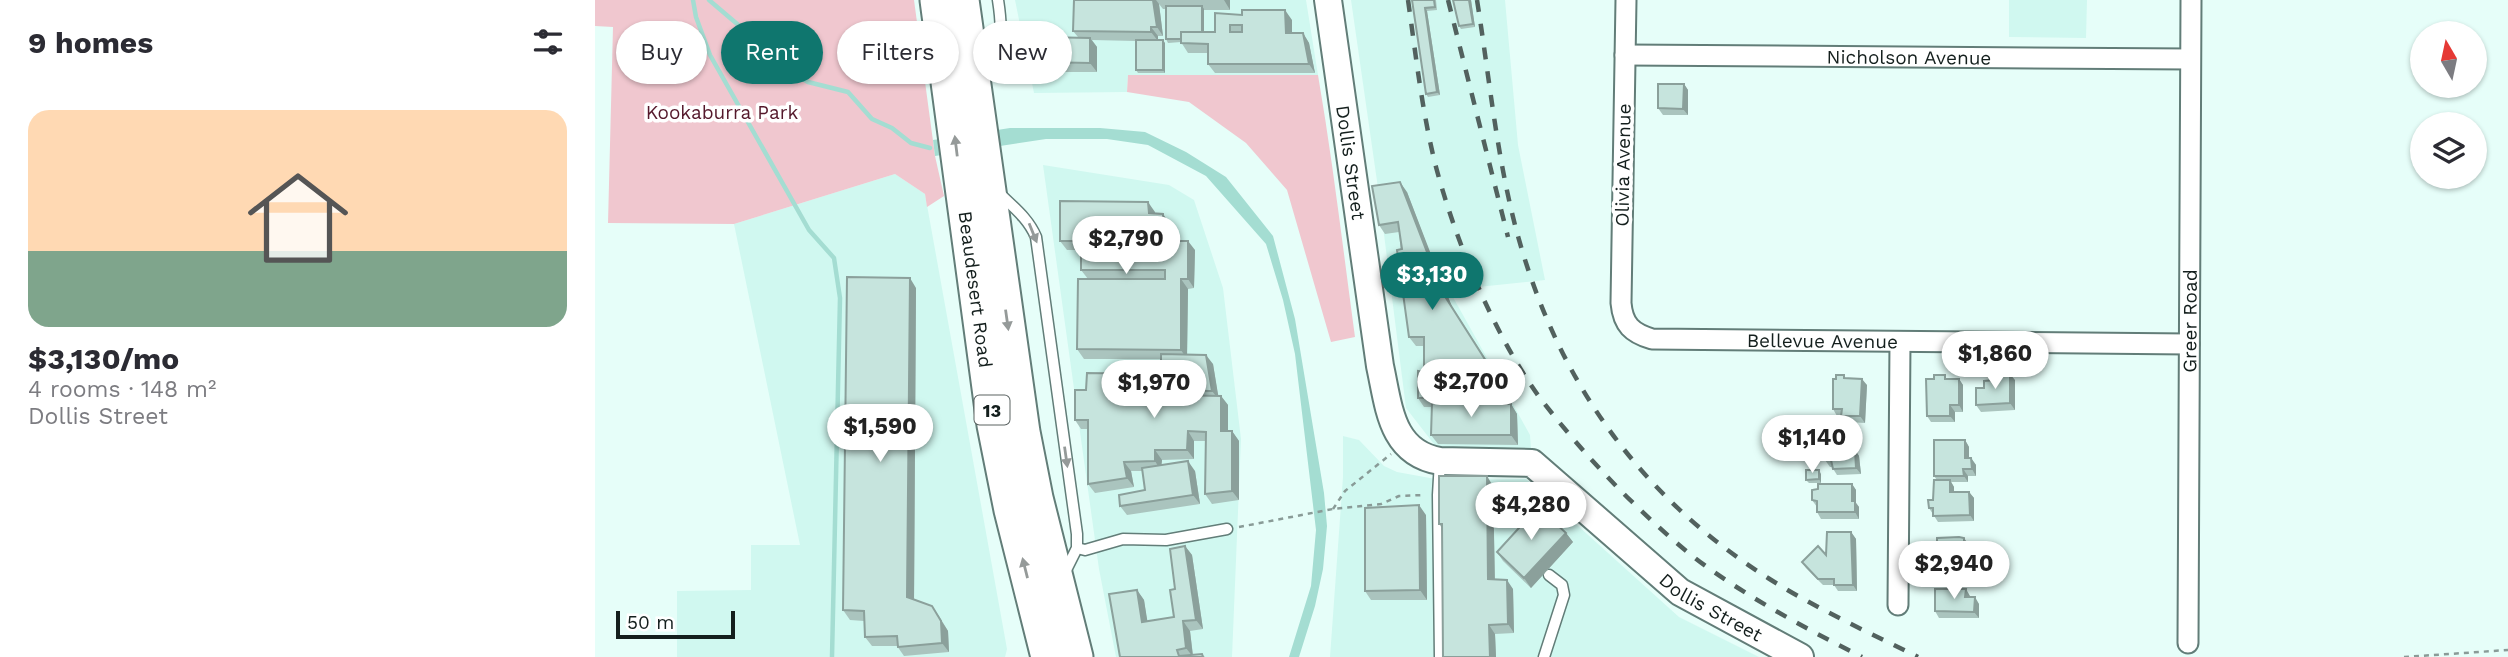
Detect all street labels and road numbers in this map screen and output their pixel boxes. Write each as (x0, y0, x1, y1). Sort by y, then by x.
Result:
street label: Nicholson Avenue (1826, 45, 1991, 69)
street label: Olivia Avenue (1610, 103, 1636, 227)
street label: Dollis Street (1332, 104, 1371, 221)
street label: Beaudesert Road (954, 210, 998, 369)
street label: Greer Road (2178, 269, 2201, 373)
street label: Bellevue Avenue (1747, 328, 1898, 353)
road number: 13 (975, 396, 1009, 424)
street label: Dollis Street (1655, 568, 1767, 646)

